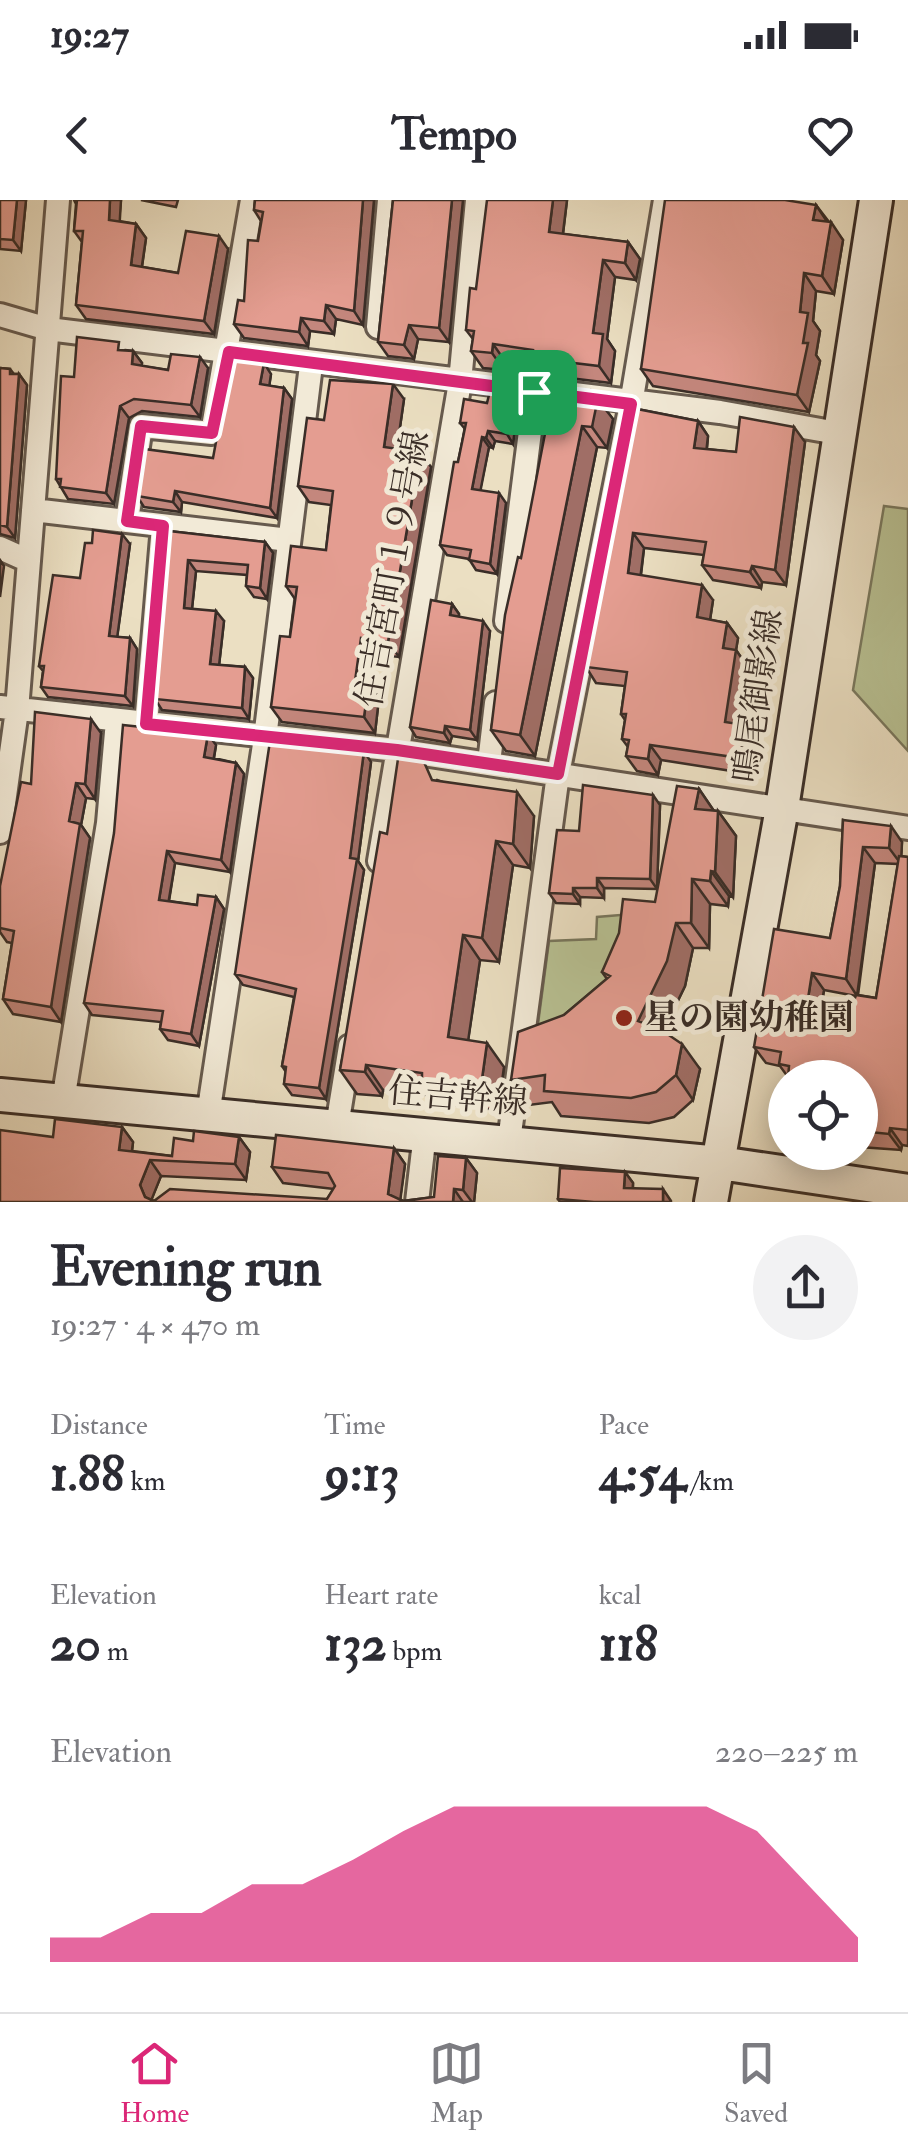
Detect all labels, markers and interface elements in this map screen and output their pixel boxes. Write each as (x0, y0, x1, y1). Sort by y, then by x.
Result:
text: 19:27 (50, 11, 129, 59)
text: Tempo (391, 107, 517, 163)
icon: back (50, 108, 105, 163)
icon: heart (803, 108, 858, 163)
pin (492, 350, 577, 435)
icon: arrive (507, 365, 562, 420)
street label: 住吉宮町１９号線 (347, 427, 439, 711)
street label: 鳴尾御影線 (724, 606, 792, 786)
place label: 星の園幼稚園 (644, 996, 854, 1040)
marker: 星の園幼稚園 (613, 1007, 635, 1029)
map controls (768, 1060, 878, 1170)
button: locate (768, 1060, 878, 1170)
street label: 住吉幹線 (386, 1069, 530, 1125)
text: Evening run (50, 1233, 322, 1302)
button: share (753, 1235, 858, 1340)
text: 19:27 · 4 × 470 m (50, 1305, 260, 1345)
text: Distance (50, 1408, 148, 1443)
text: Time (324, 1408, 386, 1443)
text: Pace (599, 1408, 649, 1443)
text: 1.88 (50, 1443, 125, 1506)
text: 9:13 (324, 1443, 399, 1506)
text: 4:54 (599, 1443, 686, 1506)
text: km (125, 1464, 165, 1499)
text: /km (686, 1464, 734, 1499)
text: Elevation (50, 1578, 157, 1613)
text: Heart rate (324, 1578, 438, 1613)
text: kcal (599, 1578, 642, 1613)
text: 20 (50, 1613, 101, 1676)
text: 132 (324, 1613, 387, 1676)
text: 118 (599, 1613, 658, 1676)
text: m (101, 1634, 129, 1669)
text: bpm (387, 1634, 442, 1669)
text: Elevation (50, 1732, 172, 1772)
text: 220–225 m (715, 1732, 858, 1772)
tab: Home (120, 2036, 189, 2131)
tab: Map (429, 2036, 484, 2131)
tab: Saved (724, 2036, 788, 2131)

